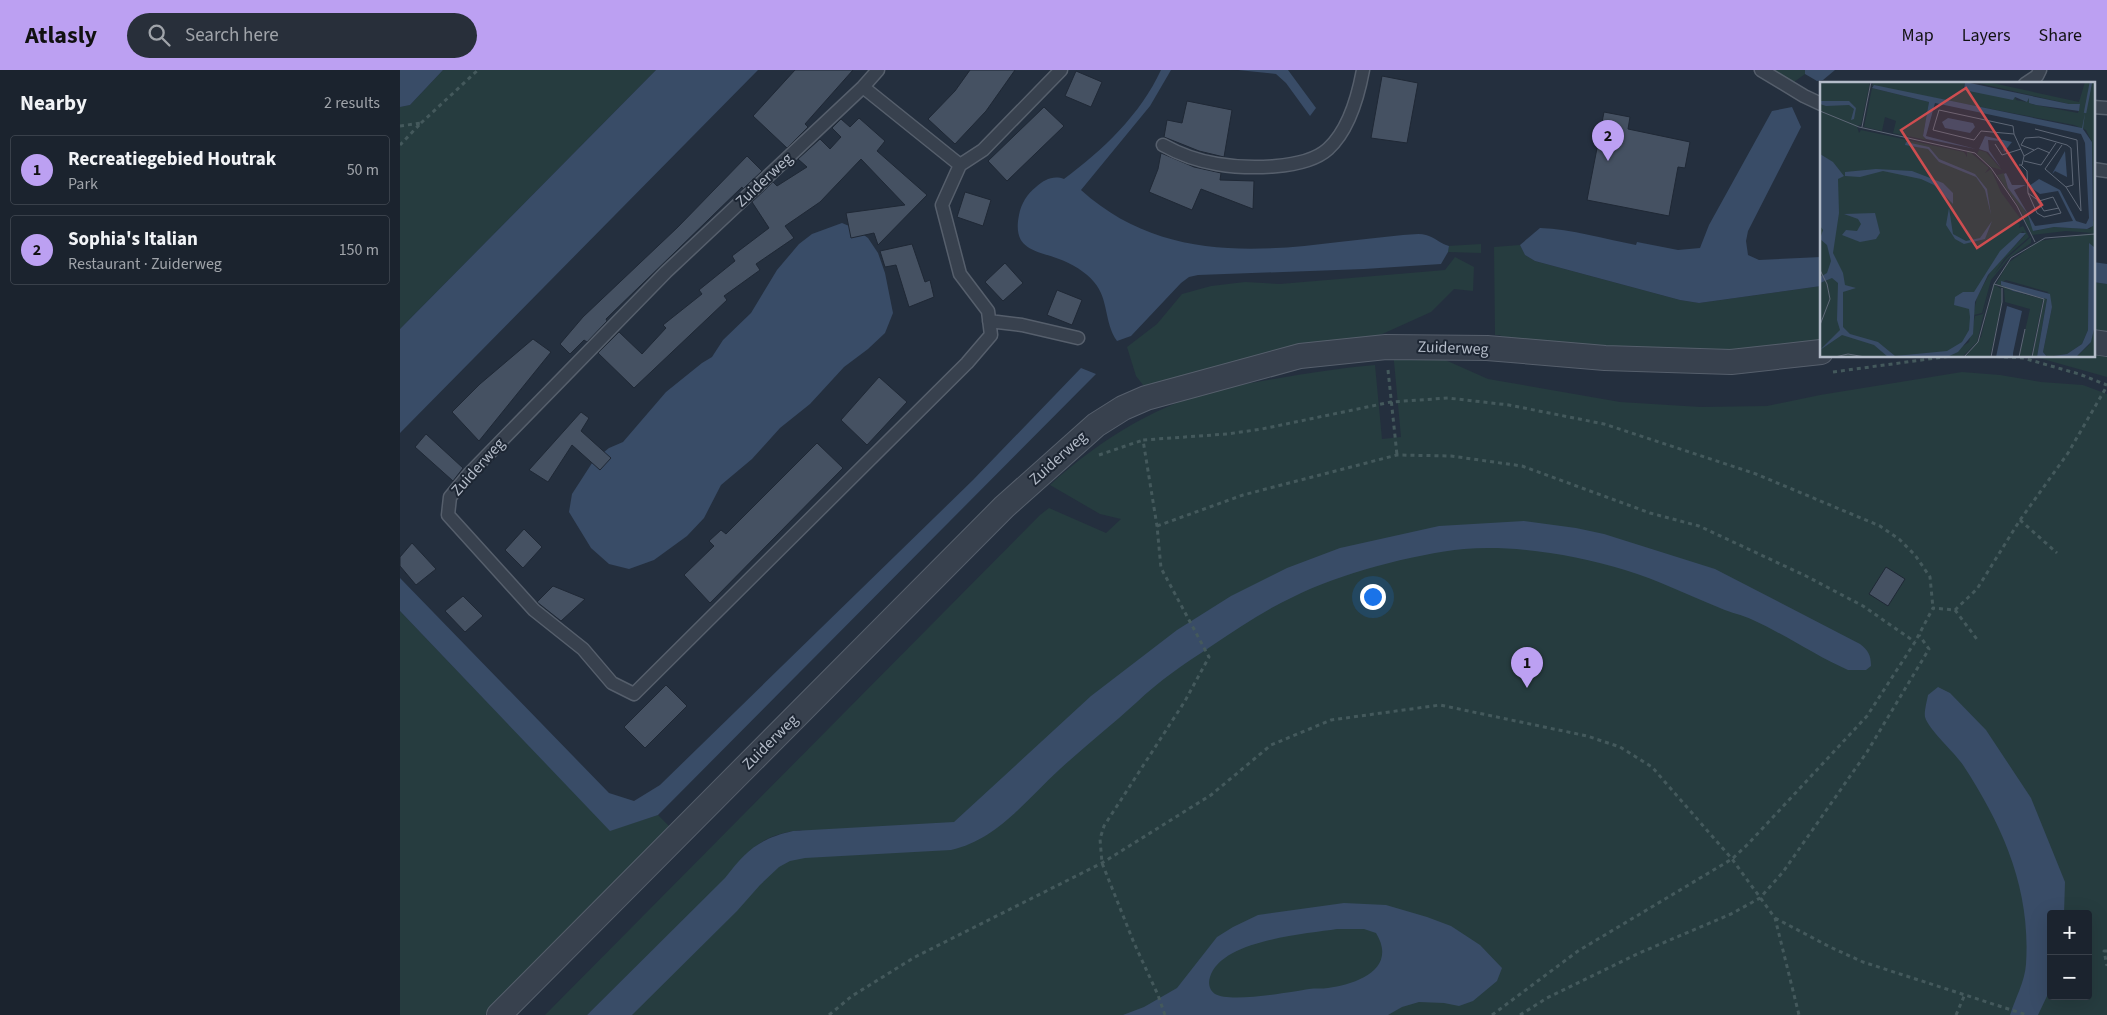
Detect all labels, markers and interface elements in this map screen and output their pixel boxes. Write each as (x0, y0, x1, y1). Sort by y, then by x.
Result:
search box (127, 13, 477, 58)
text: Atlasly (25, 18, 97, 53)
icon: search (145, 21, 173, 49)
text: Search here (185, 22, 279, 49)
text: Map (1902, 23, 1934, 48)
text: Layers (1962, 23, 2011, 48)
text: Share (2039, 23, 2082, 48)
inset map (1820, 82, 2094, 358)
text: Nearby (20, 88, 87, 118)
text: 2 results (324, 92, 380, 114)
pin: 2 (1592, 120, 1624, 161)
text: Recreatiegebied Houtrak (68, 146, 276, 173)
street label: Zuiderweg (731, 148, 797, 212)
text: 1 (33, 159, 41, 181)
text: 50 m (347, 159, 379, 181)
text: Park (68, 173, 98, 195)
text: Sophia's Italian (68, 226, 198, 253)
text: 2 (33, 239, 41, 261)
text: 150 m (339, 239, 379, 261)
text: Restaurant · Zuiderweg (68, 253, 222, 275)
street label: Zuiderweg (1417, 336, 1489, 360)
street label: Zuiderweg (1024, 426, 1092, 490)
street label: Zuiderweg (446, 433, 510, 501)
your location (1360, 584, 1386, 610)
pin: 1 (1511, 647, 1543, 688)
street label: Zuiderweg (737, 709, 803, 775)
map controls (2047, 910, 2092, 1000)
button: + (2047, 910, 2092, 955)
button: − (2047, 955, 2092, 1000)

